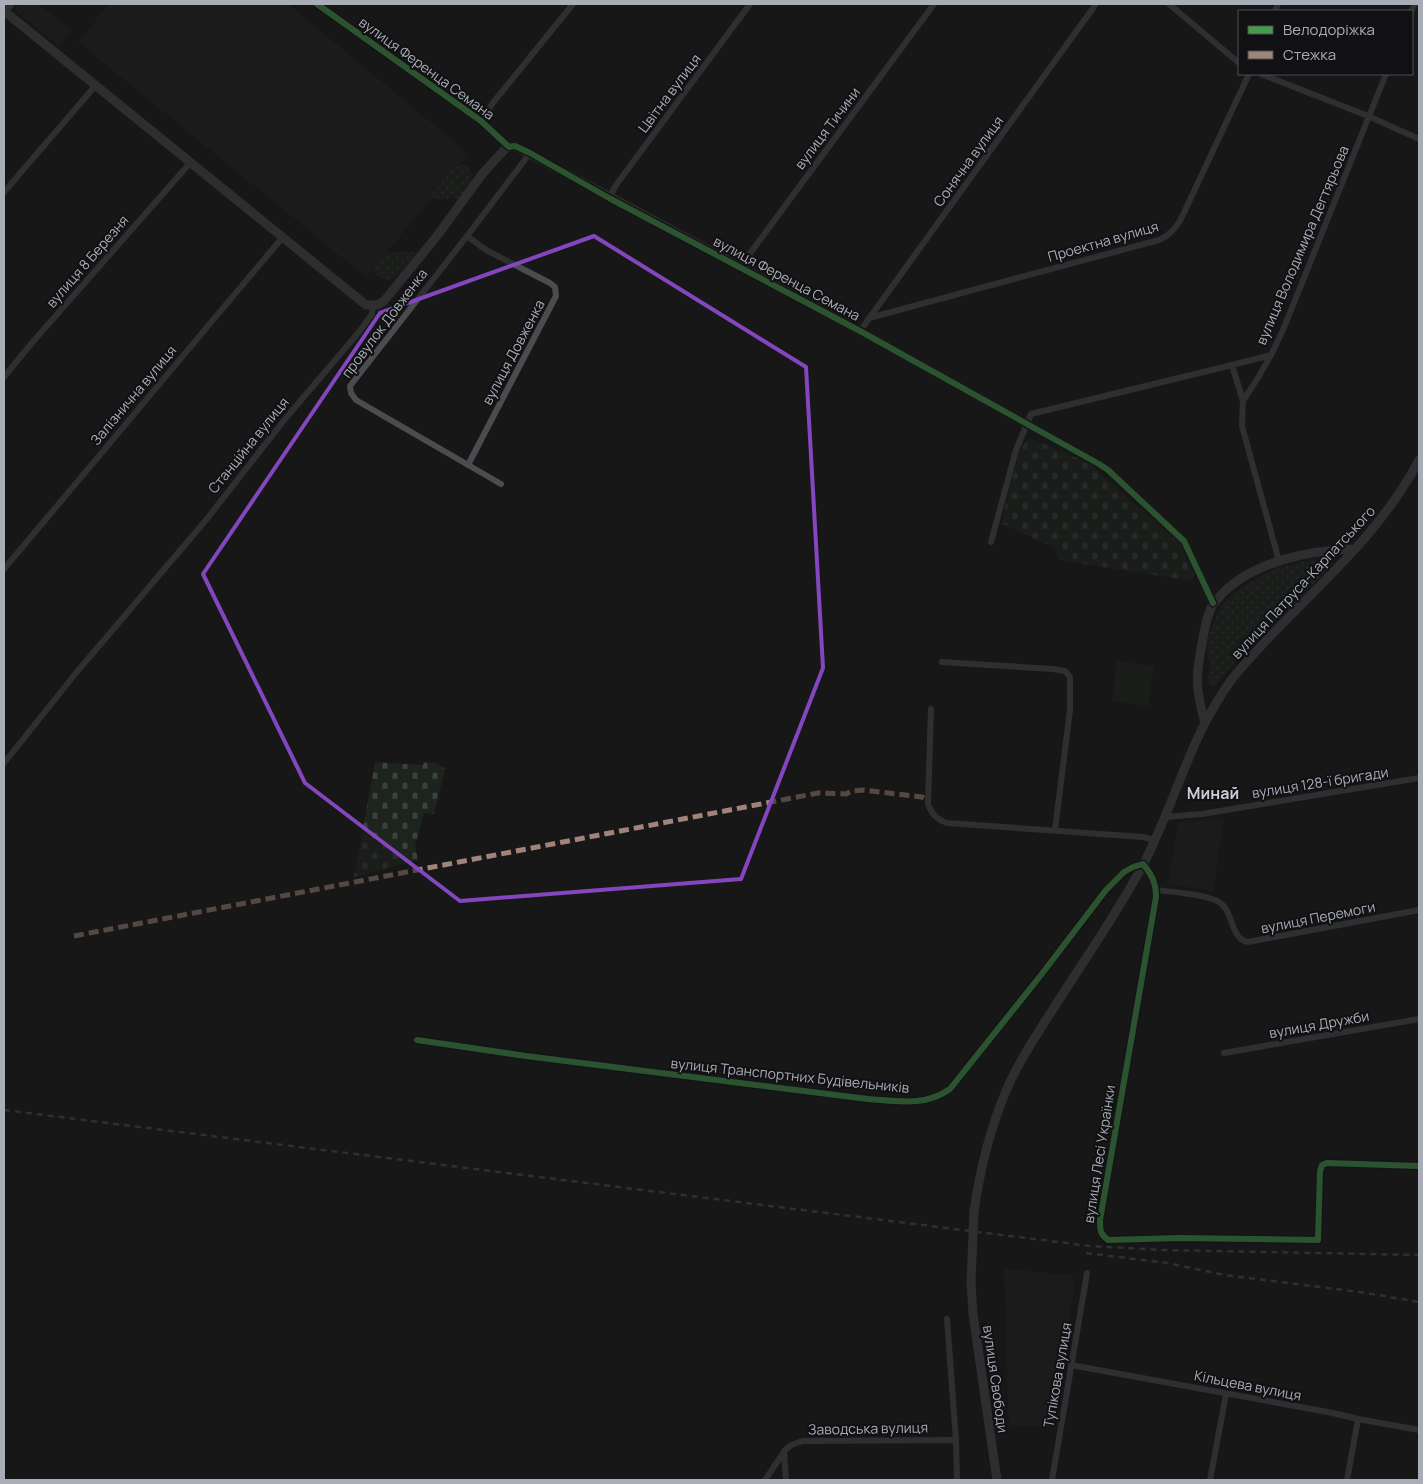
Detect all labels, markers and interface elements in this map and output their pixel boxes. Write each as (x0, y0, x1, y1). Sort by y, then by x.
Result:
legend (1238, 10, 1413, 75)
street label: вулиця Ференца Семана (355, 12, 499, 124)
text: Велодоріжка (1283, 19, 1375, 40)
text: Стежка (1283, 44, 1336, 65)
street label: Цвітна вулиця (633, 50, 705, 136)
street label: вулиця Тичини (790, 83, 864, 173)
street label: Сонячна вулиця (929, 112, 1007, 210)
street label: вулиця Володимира Дегтярьова (1251, 142, 1353, 348)
street label: вулиця 8 Березня (42, 211, 132, 311)
street label: Проектна вулиця (1045, 216, 1161, 266)
street label: вулиця Ференца Семана (710, 231, 864, 325)
street label: провулок Довженка (337, 265, 431, 381)
street label: вулиця Довженка (477, 296, 549, 408)
street label: Залізнична вулиця (86, 341, 180, 449)
street label: Станційна вулиця (203, 393, 293, 497)
street label: вулиця Патруса-Карпатського (1227, 501, 1379, 663)
street label: вулиця 128-ї бригади (1250, 762, 1390, 802)
district label: Минай (1187, 782, 1239, 804)
street label: вулиця Перемоги (1259, 897, 1377, 937)
street label: вулиця Дружби (1267, 1006, 1371, 1042)
street label: вулиця Транспортних Будівельників (670, 1053, 911, 1097)
street label: вулиця Лесі Українки (1079, 1084, 1119, 1224)
street label: Тупікова вулиця (1038, 1321, 1076, 1429)
street label: вулиця Свободи (979, 1324, 1013, 1434)
street label: Кільцева вулиця (1193, 1365, 1303, 1405)
street label: Заводська вулиця (808, 1417, 928, 1439)

